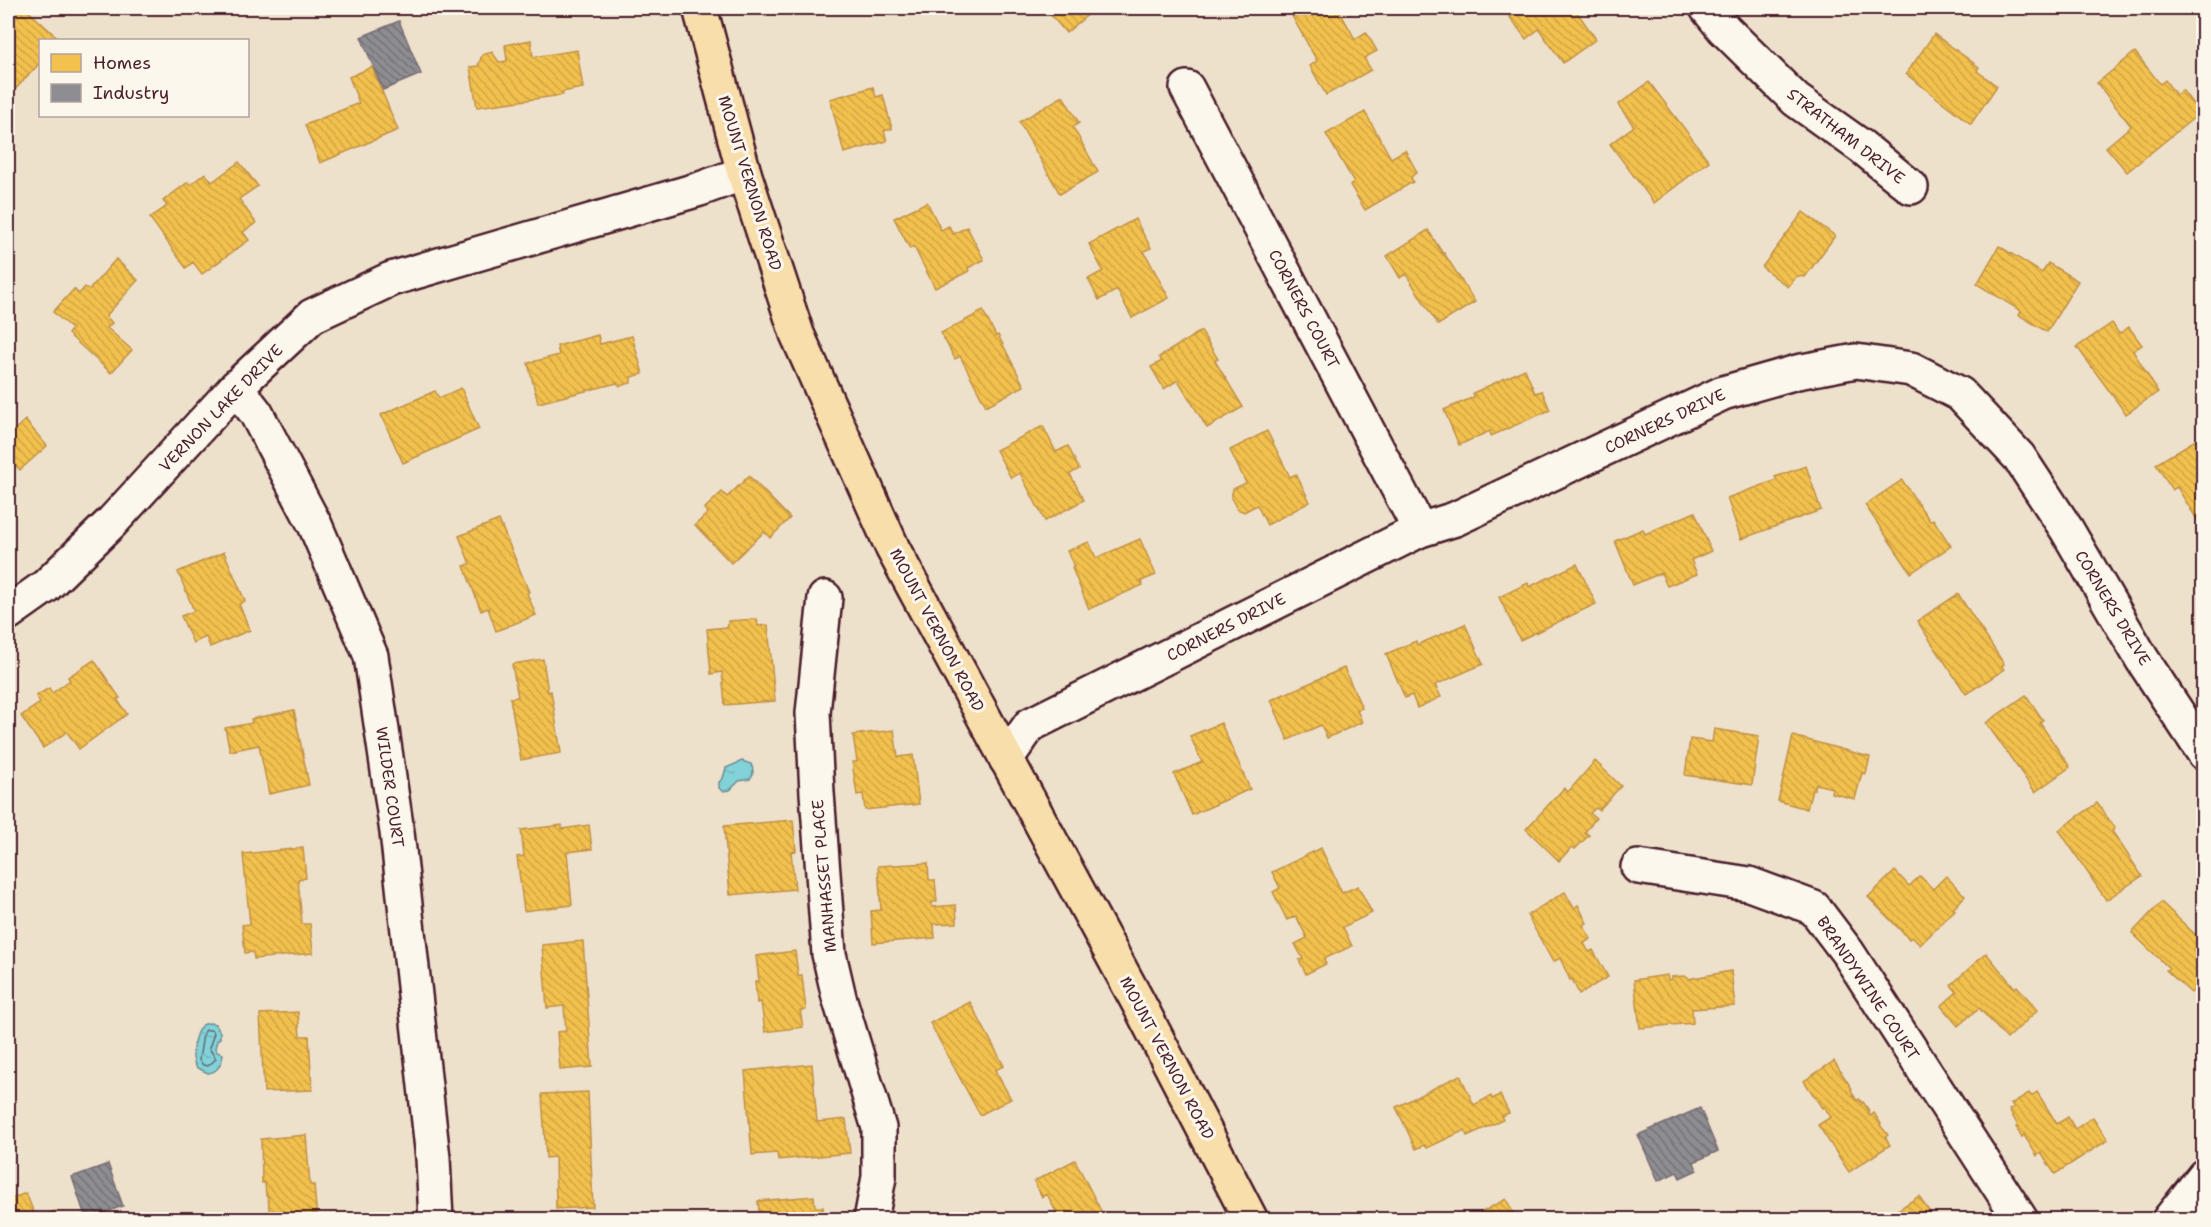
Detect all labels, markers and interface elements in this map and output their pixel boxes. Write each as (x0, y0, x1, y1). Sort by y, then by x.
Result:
legend (39, 39, 249, 117)
text: Homes (93, 51, 151, 75)
text: Industry (93, 81, 169, 105)
street label: STRATHAM DRIVE (1783, 83, 1909, 189)
street label: MOUNT VERNON ROAD (713, 93, 787, 273)
street label: CORNERS COURT (1264, 246, 1344, 372)
street label: VERNON LAKE DRIVE (155, 340, 287, 476)
street label: CORNERS DRIVE (1601, 384, 1729, 458)
street label: MOUNT VERNON ROAD (885, 545, 989, 715)
street label: CORNERS DRIVE (2070, 546, 2156, 670)
street label: CORNERS DRIVE (1163, 588, 1289, 666)
street label: WILDER COURT (371, 725, 409, 849)
street label: MANHASSET PLACE (807, 799, 841, 953)
street label: BRANDYWINE COURT (1812, 912, 1924, 1064)
street label: MOUNT VERNON ROAD (1115, 973, 1219, 1143)

